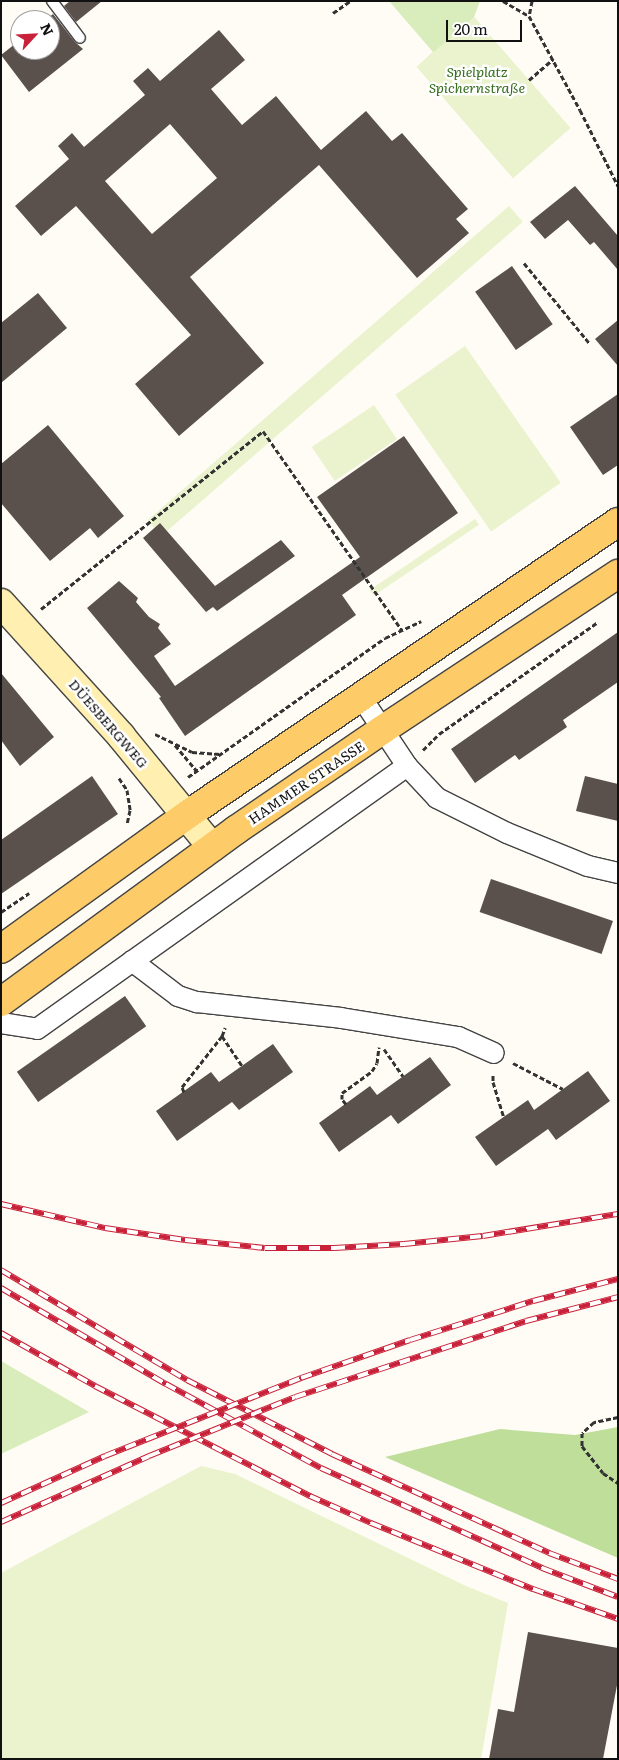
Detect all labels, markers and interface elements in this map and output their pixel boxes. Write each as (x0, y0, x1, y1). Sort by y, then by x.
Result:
north arrow (10, 10, 60, 60)
scale bar (449, 10, 525, 42)
text: 20 m (454, 17, 488, 40)
text: N (36, 20, 59, 39)
park label: Spielplatz Spichernstraße (429, 63, 525, 95)
street label: DÜESBERGWEG (66, 675, 152, 771)
street label: HAMMER STRASSE (245, 737, 367, 827)

